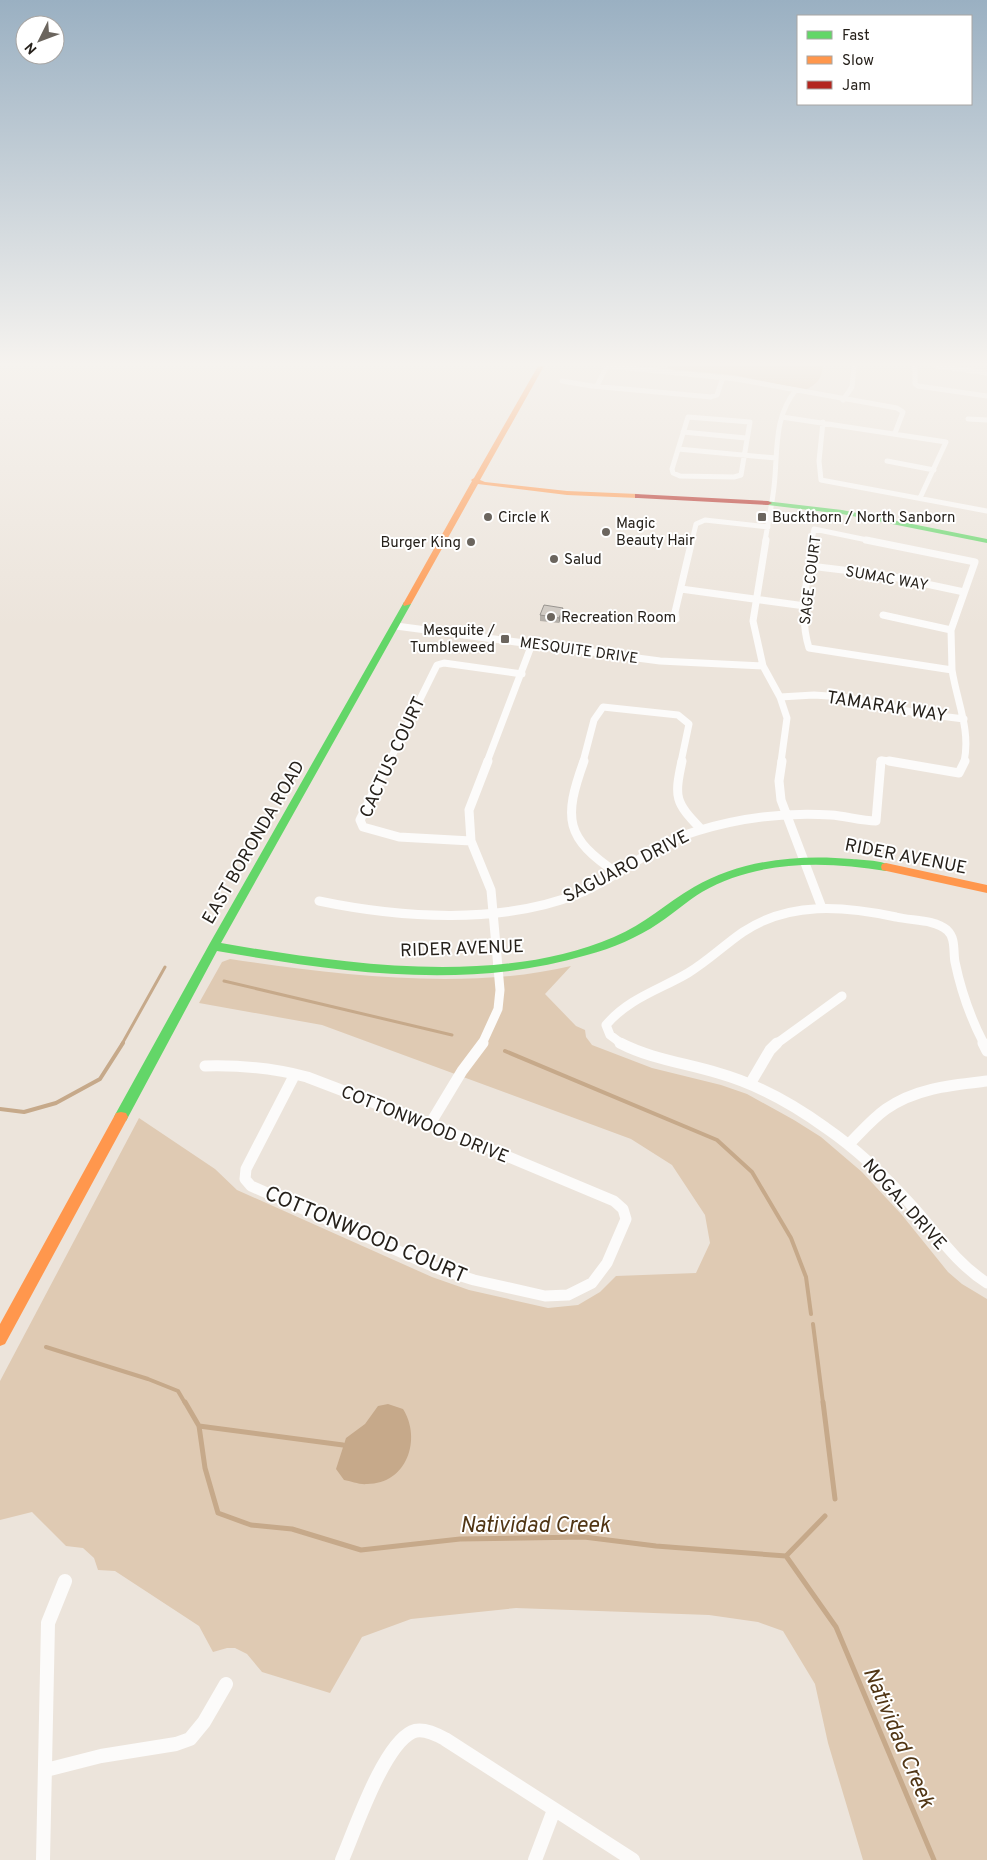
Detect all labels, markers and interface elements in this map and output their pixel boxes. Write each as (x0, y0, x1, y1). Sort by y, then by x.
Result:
north arrow (15, 15, 65, 65)
legend (797, 15, 972, 105)
text: Fast (842, 27, 870, 46)
text: N (22, 38, 41, 57)
text: Slow (842, 52, 874, 71)
text: Jam (842, 77, 871, 96)
place label: Circle K (498, 509, 550, 528)
place label: Buckthorn / North Sanborn (772, 509, 956, 528)
marker: Circle K (482, 511, 494, 523)
marker: Buckthorn / North Sanborn (756, 511, 768, 523)
place label: Magic Beauty Hair (616, 515, 695, 551)
marker: Magic Beauty Hair (600, 526, 612, 538)
place label: Burger King (380, 534, 461, 553)
street label: SAGE COURT (797, 534, 826, 626)
marker: Burger King (465, 536, 477, 548)
place label: Salud (564, 551, 602, 570)
marker: Salud (548, 553, 560, 565)
street label: SUMAC WAY (844, 563, 930, 596)
place label: Recreation Room (561, 609, 676, 628)
marker: Recreation Room (545, 611, 557, 623)
place label: Mesquite / Tumbleweed (410, 622, 496, 658)
marker: Mesquite / Tumbleweed (499, 633, 511, 645)
street label: MESQUITE DRIVE (518, 634, 639, 669)
street label: TAMARAK WAY (825, 687, 949, 728)
street label: CACTUS COURT (355, 693, 431, 822)
street label: EAST BORONDA ROAD (198, 757, 311, 929)
street label: SAGUARO DRIVE (560, 826, 694, 909)
street label: RIDER AVENUE (843, 834, 969, 881)
street label: RIDER AVENUE (400, 936, 524, 963)
street label: COTTONWOOD DRIVE (337, 1081, 512, 1170)
street label: NOGAL DRIVE (857, 1155, 951, 1255)
street label: COTTONWOOD COURT (260, 1180, 471, 1290)
water label: Natividad Creek (460, 1513, 611, 1540)
water label: Natividad Creek (856, 1664, 940, 1813)

